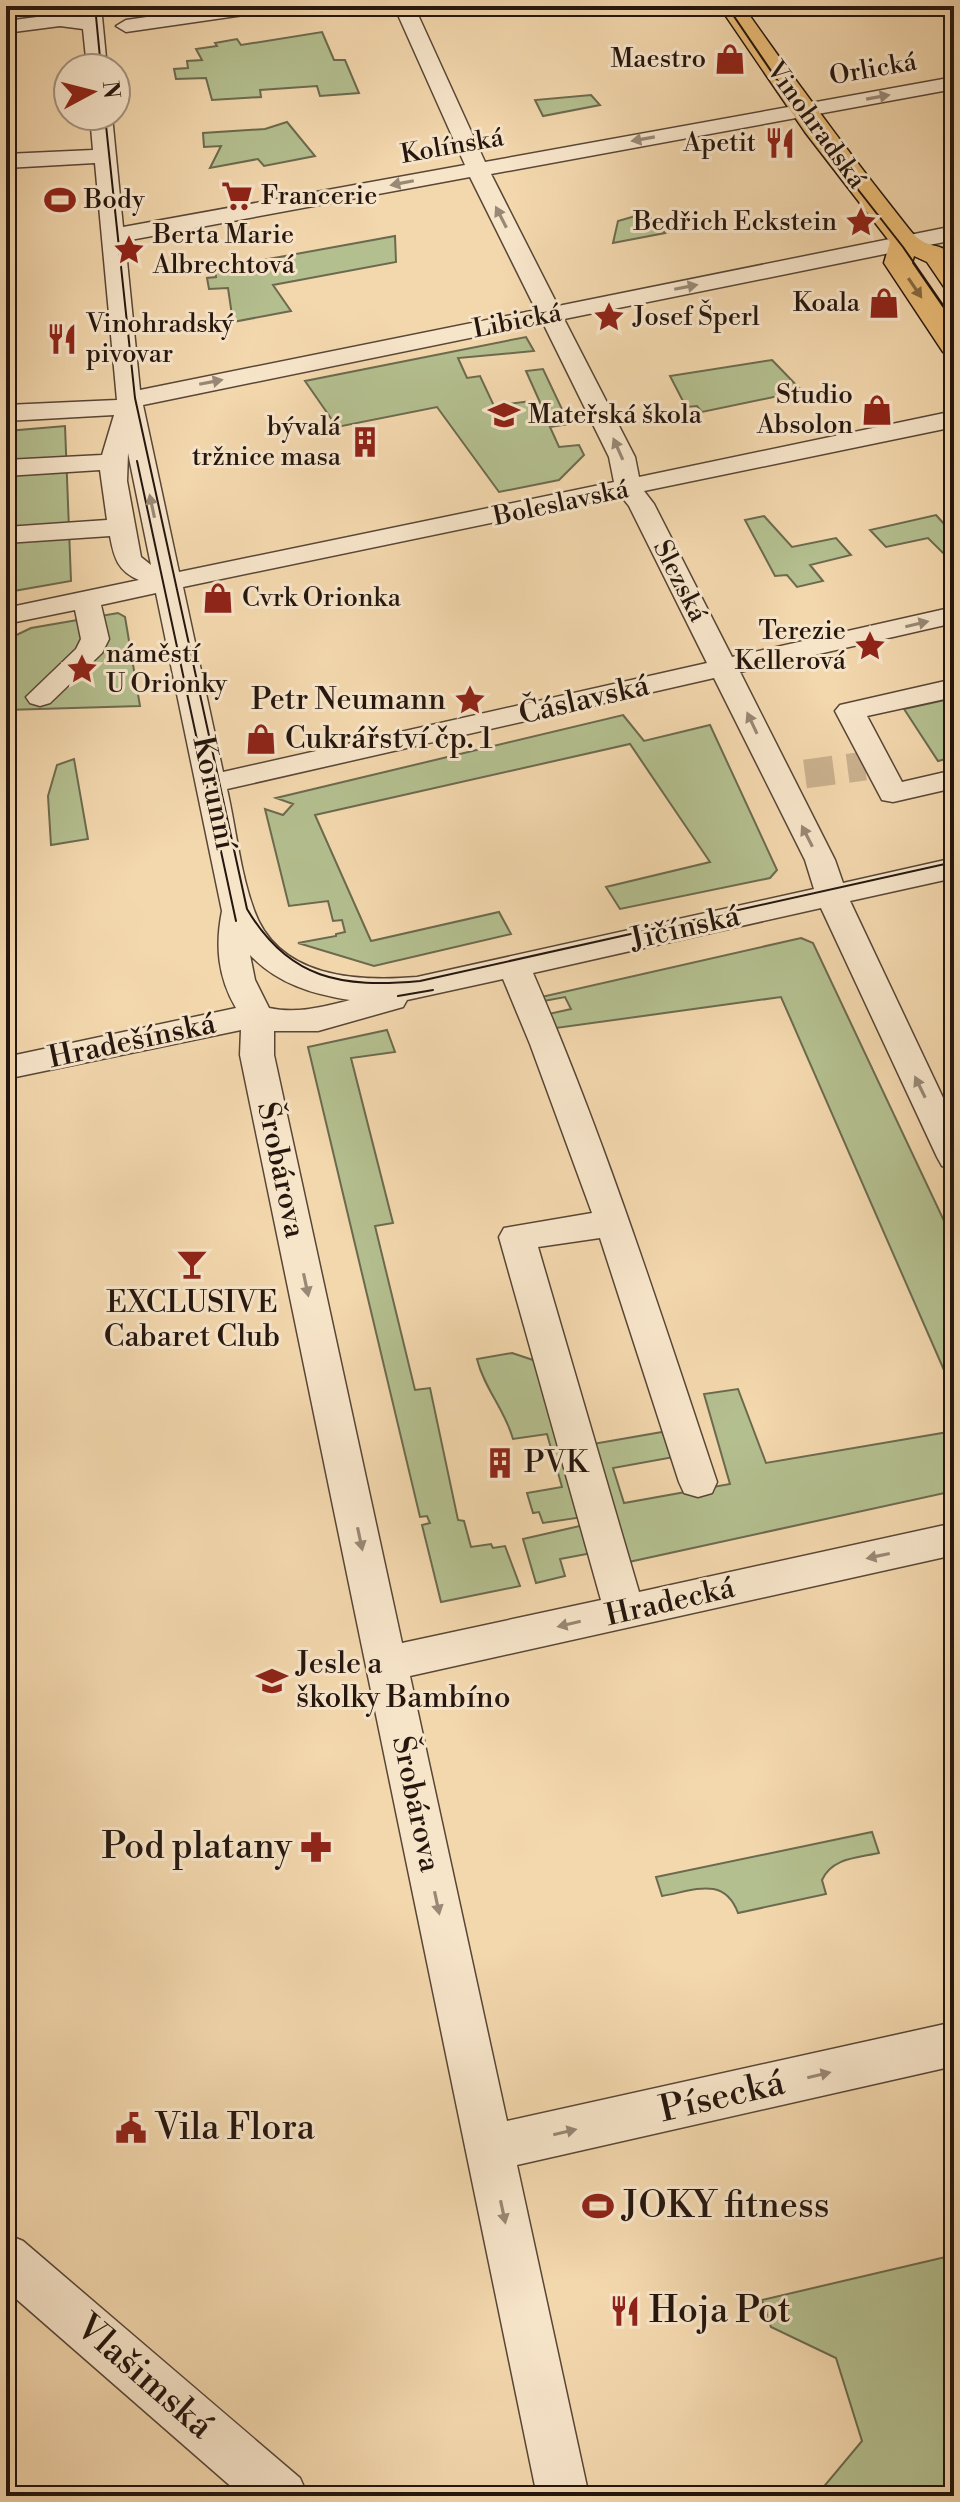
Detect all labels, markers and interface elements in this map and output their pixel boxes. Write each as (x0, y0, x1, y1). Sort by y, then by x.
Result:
shop icon: Maestro (713, 42, 747, 76)
place label: Maestro (610, 43, 706, 75)
street label: Orlická (827, 45, 920, 92)
north arrow (52, 52, 132, 132)
street label: Vinohradská (759, 54, 873, 195)
text: N (96, 79, 125, 101)
one-way arrow (866, 90, 891, 102)
street label: Kolínská (398, 121, 507, 171)
restaurant icon: Apetit (763, 126, 797, 160)
place label: Apetit (682, 127, 756, 159)
one-way arrow (630, 134, 655, 146)
one-way arrow (389, 178, 414, 190)
supermarket icon: Francerie (220, 179, 254, 213)
place label: Francerie (261, 180, 377, 212)
sports icon: Body (43, 183, 77, 217)
place label: Body (83, 184, 145, 216)
one-way arrow (494, 205, 508, 228)
place icon: Bedřich Eckstein (844, 205, 878, 239)
place label: Bedřich Eckstein (632, 206, 837, 238)
place label: Berta Marie Albrechtová (152, 219, 296, 281)
place icon: Berta Marie Albrechtová (112, 233, 146, 267)
one-way arrow (907, 278, 922, 299)
one-way arrow (674, 281, 699, 293)
shop icon: Koala (867, 286, 901, 320)
place label: Koala (793, 287, 861, 319)
street label: Libická (470, 297, 565, 345)
place label: Josef Šperl (632, 299, 760, 333)
place icon: Josef Šperl (592, 300, 626, 334)
place label: Vinohradský pivovar (85, 308, 234, 370)
restaurant icon: Vinohradský pivovar (45, 322, 79, 356)
one-way arrow (199, 375, 224, 387)
place label: Studio Absolon (756, 379, 853, 441)
shop icon: Studio Absolon (860, 393, 894, 427)
school or university icon: Mateřská škola (487, 398, 521, 432)
place label: Mateřská škola (528, 399, 703, 431)
place label: bývalá tržnice masa (192, 411, 342, 473)
building icon: bývalá tržnice masa (348, 425, 382, 459)
one-way arrow (611, 437, 624, 461)
street label: Boleslavská (489, 473, 632, 533)
one-way arrow (145, 494, 158, 519)
street label: Slezská (646, 535, 714, 628)
shop icon: Cvrk Orionka (201, 581, 235, 615)
place label: Cvrk Orionka (242, 582, 402, 614)
place label: Terezie Kellerová (734, 615, 847, 677)
one-way arrow (905, 617, 930, 630)
place icon: Terezie Kellerová (853, 629, 887, 663)
place label: náměstí U Orionky (106, 638, 228, 700)
place icon: náměstí U Orionky (65, 652, 99, 686)
street label: Čáslavská (515, 664, 654, 733)
place label: Petr Neumann (251, 681, 446, 719)
place icon: Petr Neumann (453, 683, 487, 717)
one-way arrow (745, 711, 759, 735)
place label: Cukrářství čp. 1 (285, 720, 493, 758)
shop icon: Cukrářství čp. 1 (244, 722, 278, 756)
street label: Korunní (183, 733, 245, 854)
one-way arrow (801, 824, 814, 847)
street label: Jičínská (625, 897, 744, 959)
street label: Hradešínská (45, 1005, 220, 1077)
one-way arrow (913, 1075, 927, 1098)
street label: Šrobárova (248, 1098, 316, 1242)
bar icon: EXCLUSIVE Cabaret Club (175, 1247, 209, 1281)
one-way arrow (300, 1273, 313, 1298)
place label: EXCLUSIVE Cabaret Club (104, 1284, 280, 1356)
place label: PVK (524, 1444, 590, 1482)
building icon: PVK (483, 1446, 517, 1480)
one-way arrow (354, 1527, 367, 1552)
one-way arrow (865, 1550, 890, 1563)
street label: Hradecká (602, 1569, 739, 1635)
one-way arrow (557, 1618, 582, 1631)
place label: Jesle a školky Bambíno (295, 1645, 511, 1717)
school or university icon: Jesle a školky Bambíno (255, 1664, 289, 1698)
street label: Šrobárova (383, 1732, 451, 1876)
place label: Pod platany (102, 1825, 292, 1870)
pharmacy icon: Pod platany (299, 1830, 333, 1864)
one-way arrow (431, 1891, 444, 1916)
street label: Písecká (655, 2061, 790, 2133)
one-way arrow (807, 2068, 832, 2081)
place label: Vila Flora (154, 2106, 316, 2151)
public building icon: Vila Flora (114, 2111, 148, 2145)
one-way arrow (553, 2125, 578, 2138)
place label: JOKY fitness (620, 2184, 829, 2229)
sports icon: JOKY fitness (581, 2189, 615, 2223)
one-way arrow (497, 2200, 510, 2225)
place label: Hoja Pot (649, 2289, 791, 2334)
restaurant icon: Hoja Pot (608, 2294, 642, 2328)
street label: Vlašimská (65, 2304, 223, 2449)

